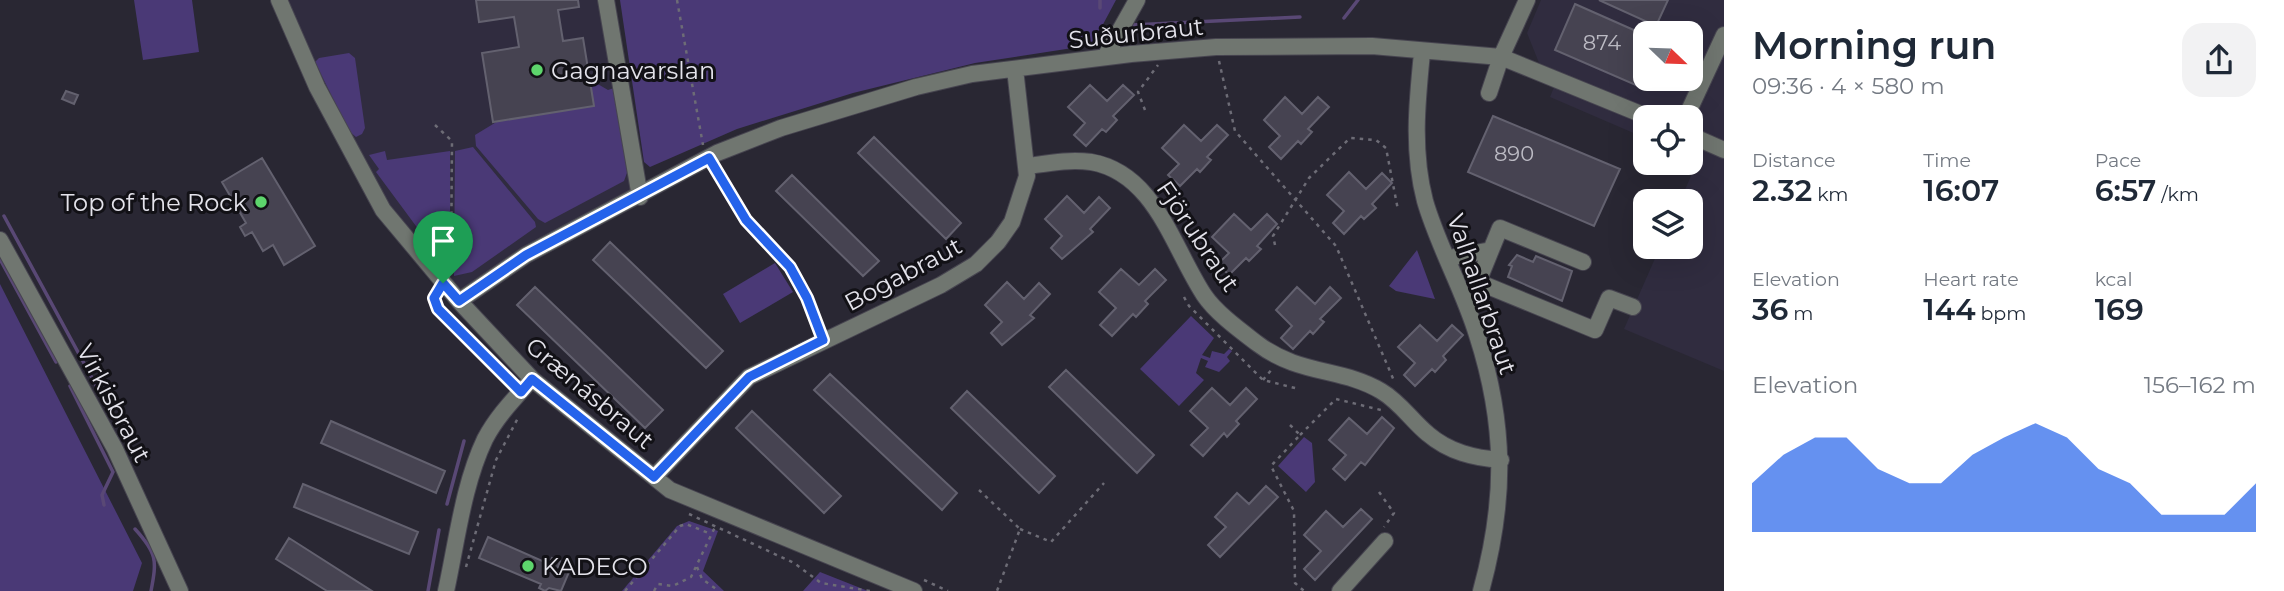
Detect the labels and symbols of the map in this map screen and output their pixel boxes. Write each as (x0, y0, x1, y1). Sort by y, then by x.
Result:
street label: Suðurbraut (1067, 11, 1205, 55)
north arrow (1633, 21, 1703, 91)
house number: 874 (1583, 30, 1621, 55)
place label: Gagnavarslan (551, 56, 715, 85)
marker: Gagnavarslan (529, 62, 545, 78)
house number: 890 (1494, 141, 1534, 166)
street label: Fjörubraut (1150, 175, 1246, 297)
place label: Top of the Rock (61, 188, 248, 217)
marker: Top of the Rock (253, 194, 269, 210)
street label: Valhallarbraut (1441, 210, 1523, 378)
pin (413, 211, 473, 283)
street label: Bogabraut (839, 231, 967, 317)
street label: Grænásbraut (520, 331, 660, 455)
street label: Virkisbraut (71, 339, 157, 467)
place label: KADECO (542, 552, 648, 581)
marker: KADECO (520, 558, 536, 574)

